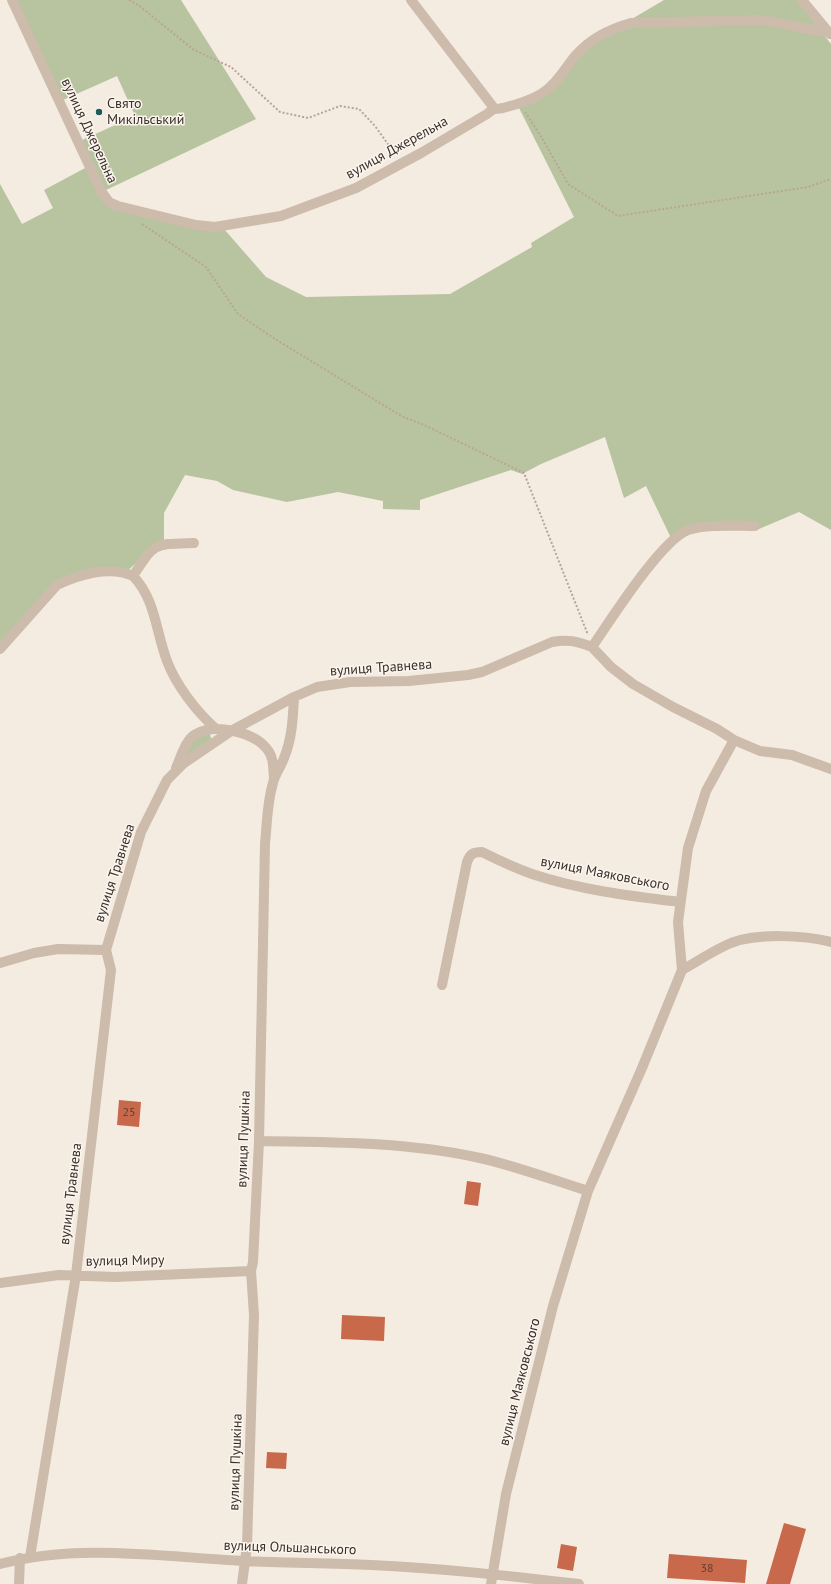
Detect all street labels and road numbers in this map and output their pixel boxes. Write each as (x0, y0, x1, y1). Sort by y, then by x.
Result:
street label: вулиця Джерельна (57, 76, 121, 186)
street label: вулиця Джерельна (343, 113, 451, 183)
street label: вулиця Травнева (329, 656, 433, 680)
street label: вулиця Травнева (91, 822, 139, 924)
street label: вулиця Маяковського (539, 853, 671, 895)
street label: вулиця Пушкіна (234, 1090, 254, 1188)
street label: вулиця Травнева (56, 1142, 86, 1246)
street label: вулиця Миру (86, 1252, 164, 1270)
street label: вулиця Маяковського (496, 1316, 544, 1448)
street label: вулиця Пушкіна (226, 1413, 246, 1511)
street label: вулиця Ольшанського (223, 1537, 357, 1559)

